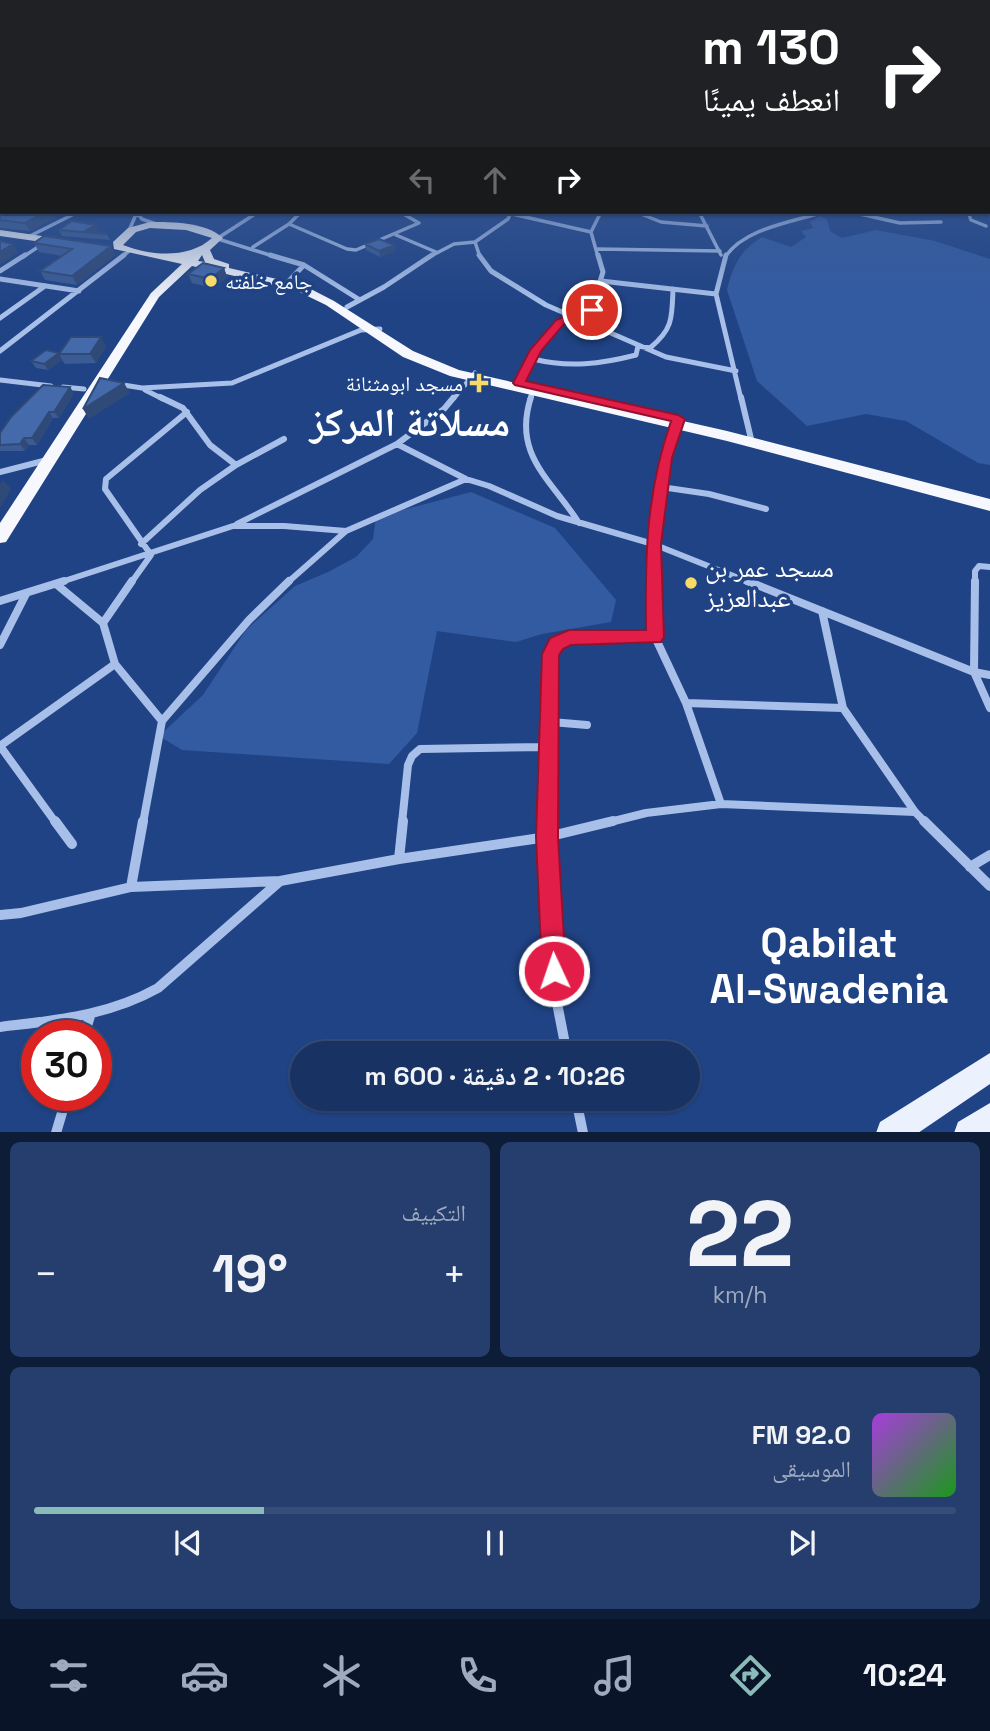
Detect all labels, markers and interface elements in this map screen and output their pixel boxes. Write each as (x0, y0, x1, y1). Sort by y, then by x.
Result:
text: 130 m (702, 16, 840, 78)
icon: right (864, 28, 955, 119)
text: انعطف يمينًا (703, 80, 840, 120)
icon: left (403, 161, 441, 199)
icon: ahead (476, 161, 514, 199)
icon: right (549, 161, 587, 199)
place label: جامع خلفته (225, 268, 312, 295)
marker: جامع خلفته (203, 273, 219, 289)
pin (562, 280, 622, 340)
icon: arrive (573, 291, 611, 329)
place label: مسجد ابومثنانة (346, 370, 463, 397)
marker: مسجد ابومثنانة (469, 373, 489, 393)
district label: مسلاتة المركز (308, 397, 510, 448)
place label: مسجد عمر بن عبدالعزيز (704, 551, 834, 615)
marker: مسجد عمر بن عبدالعزيز (683, 575, 699, 591)
district label: Qabilat Al-Swadenia (710, 918, 948, 1015)
position arrow (517, 934, 591, 1008)
speed limit sign: 30 (21, 1020, 112, 1111)
text: 10:26 · 2 دقيقة · 600 m (365, 1059, 625, 1093)
text: 22 (686, 1176, 794, 1293)
text: التكييف (401, 1198, 466, 1228)
text: 19° (212, 1241, 288, 1307)
text: − (34, 1250, 58, 1298)
text: + (442, 1250, 466, 1298)
text: km/h (713, 1280, 767, 1310)
text: 92.0 FM (752, 1418, 851, 1452)
text: الموسيقى (772, 1454, 851, 1484)
icon: previous (169, 1524, 207, 1562)
icon: pause (476, 1524, 514, 1562)
icon: next (783, 1524, 821, 1562)
icon: filters (44, 1651, 93, 1700)
icon: car (180, 1651, 229, 1700)
icon: climate (317, 1651, 366, 1700)
icon: phone (453, 1651, 502, 1700)
icon: music (590, 1651, 639, 1700)
icon: directions (726, 1651, 775, 1700)
text: 10:24 (863, 1655, 946, 1695)

